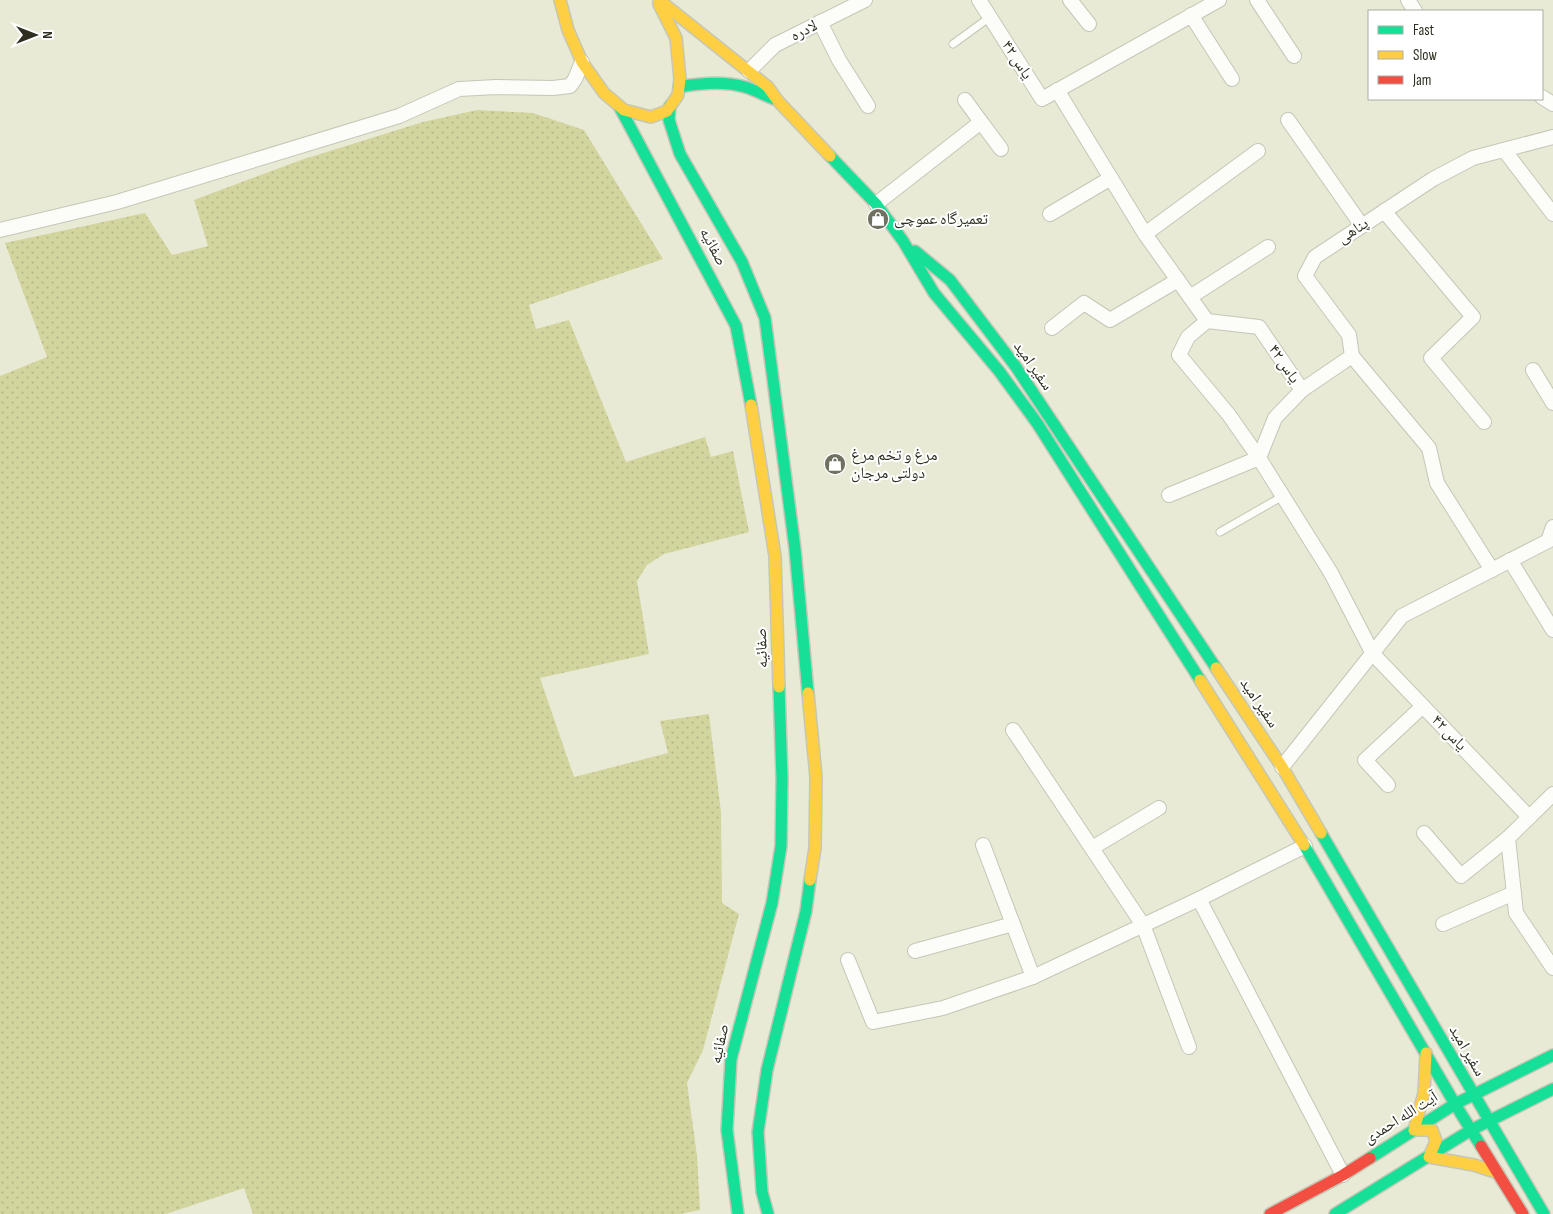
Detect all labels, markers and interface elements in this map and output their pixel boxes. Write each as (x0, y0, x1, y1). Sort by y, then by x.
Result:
north arrow (10, 10, 60, 60)
legend (1368, 10, 1543, 100)
street label: لادره (787, 16, 821, 46)
text: Fast (1413, 21, 1435, 40)
text: N (39, 31, 56, 39)
street label: یاس ۴۲ (997, 37, 1037, 83)
text: Slow (1413, 46, 1437, 65)
text: Jam (1412, 71, 1431, 90)
shop icon: تعمیرگاه عموچی (866, 207, 890, 231)
place label: تعمیرگاه عموچی (894, 210, 988, 229)
street label: پناهی (1334, 214, 1372, 248)
street label: صفائیه (695, 225, 731, 269)
street label: سفیر امید (1009, 338, 1057, 394)
street label: یاس ۴۲ (1264, 341, 1304, 387)
place label: مرغ و تخم مرغ دولتی مرجان (851, 446, 938, 483)
shop icon: مرغ و تخم مرغ دولتی مرجان (823, 452, 847, 476)
street label: صفائیه (752, 628, 772, 668)
street label: سفیر امید (1235, 675, 1283, 731)
street label: یاس ۴۲ (1427, 711, 1471, 755)
street label: صفائیه (707, 1022, 733, 1066)
street label: سفیر امید (1445, 1022, 1489, 1080)
street label: آیت الله احمدی (1360, 1087, 1442, 1148)

